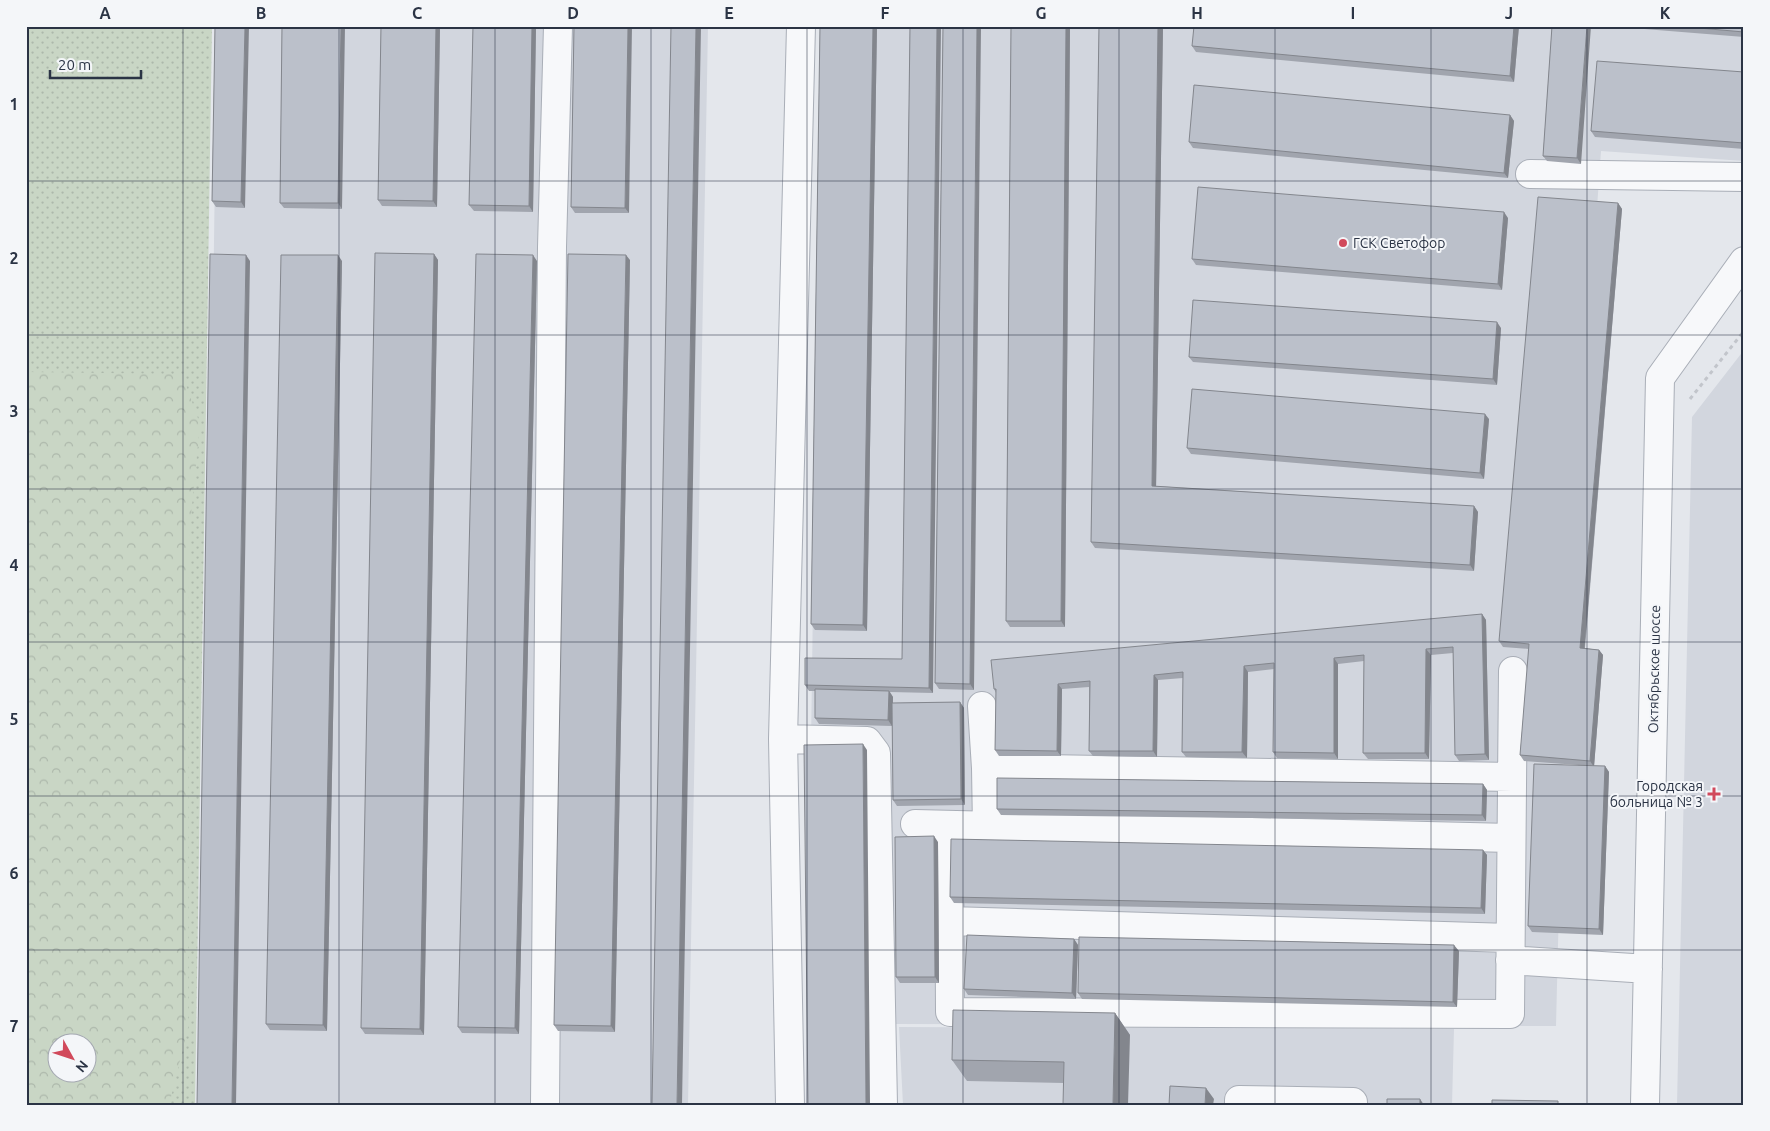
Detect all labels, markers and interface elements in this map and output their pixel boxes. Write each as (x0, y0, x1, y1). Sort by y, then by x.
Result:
text: A (99, 4, 111, 22)
text: B (256, 4, 266, 22)
text: C (412, 4, 422, 22)
text: D (567, 4, 579, 22)
text: E (724, 4, 734, 22)
text: F (881, 4, 890, 22)
text: G (1035, 4, 1047, 22)
text: H (1191, 4, 1203, 22)
text: I (1351, 4, 1355, 22)
text: J (1505, 4, 1513, 22)
text: K (1660, 4, 1671, 22)
scale bar (50, 48, 141, 80)
text: 20 m (58, 56, 91, 73)
text: 1 (9, 95, 19, 113)
place label: ГСК Светофор (1353, 235, 1446, 251)
marker: ГСК Светофор (1337, 237, 1349, 249)
text: 2 (9, 249, 19, 267)
text: 3 (9, 402, 19, 420)
text: 4 (9, 556, 19, 574)
street label: Октябрьское шоссе (1645, 605, 1663, 733)
text: 5 (9, 710, 19, 728)
place label: Городская больница № 3 (1610, 778, 1703, 810)
marker: Городская больница № 3 (1707, 787, 1721, 801)
text: 6 (9, 864, 19, 882)
text: 7 (9, 1017, 19, 1035)
north arrow (48, 1034, 98, 1084)
text: N (72, 1057, 91, 1076)

